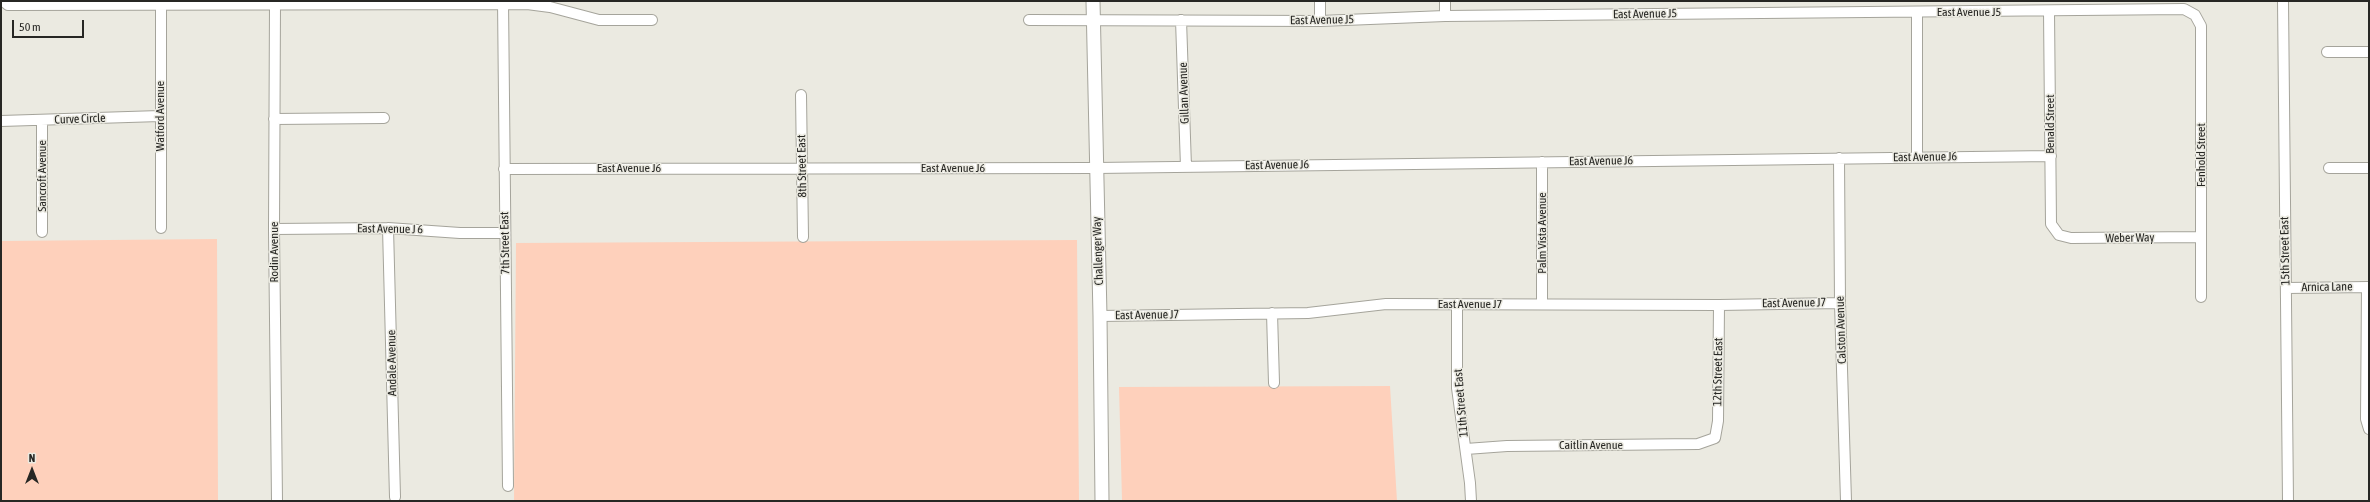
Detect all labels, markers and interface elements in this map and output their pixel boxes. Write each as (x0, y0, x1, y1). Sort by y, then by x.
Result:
street label: East Avenue J5 (1937, 5, 2001, 19)
street label: East Avenue J5 (1613, 6, 1677, 22)
scale bar (14, 12, 86, 38)
street label: East Avenue J5 (1290, 12, 1354, 28)
text: 50 m (19, 20, 41, 34)
street label: Gillan Avenue (1176, 62, 1192, 124)
street label: Watford Avenue (153, 81, 167, 151)
street label: Benald Street (2043, 94, 2057, 154)
street label: Curve Circle (54, 111, 106, 127)
street label: Fenhold Street (2194, 123, 2208, 187)
street label: 8th Street East (794, 134, 810, 198)
street label: Sancroft Avenue (35, 140, 49, 212)
street label: East Avenue J6 (1893, 149, 1957, 165)
street label: East Avenue J6 (1569, 153, 1633, 169)
street label: East Avenue J6 (1245, 157, 1309, 173)
street label: East Avenue J6 (597, 161, 661, 175)
street label: East Avenue J6 (921, 161, 985, 175)
street label: Palm Vista Avenue (1535, 192, 1549, 274)
street label: 7th Street East (497, 211, 513, 275)
street label: Challenger Way (1090, 216, 1106, 286)
street label: 15th Street East (2277, 217, 2293, 285)
street label: East Avenue J 6 (357, 221, 423, 237)
street label: Rodin Avenue (267, 222, 281, 282)
street label: Weber Way (2105, 230, 2155, 246)
street label: Arnica Lane (2301, 279, 2353, 295)
street label: East Avenue J7 (1762, 295, 1826, 311)
street label: Calston Avenue (1833, 296, 1849, 364)
street label: East Avenue J7 (1438, 297, 1502, 311)
street label: East Avenue J7 (1115, 307, 1179, 323)
street label: Andale Avenue (384, 330, 400, 396)
street label: 12th Street East (1710, 338, 1726, 406)
street label: 11th Street East (1451, 368, 1471, 438)
street label: Caitlin Avenue (1559, 438, 1623, 452)
north arrow (12, 450, 52, 490)
text: N (29, 452, 35, 464)

